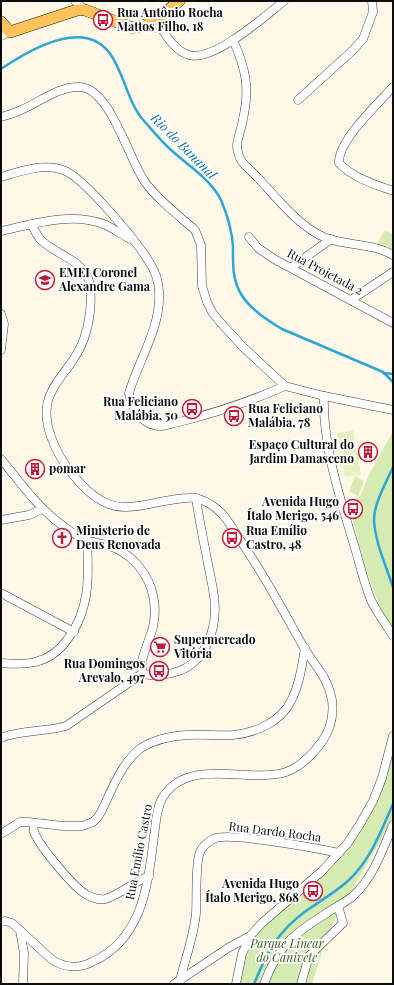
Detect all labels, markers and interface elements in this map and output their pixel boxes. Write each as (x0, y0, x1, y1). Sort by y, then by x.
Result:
place label: Rua Antônio Rocha Mattos Filho, 18 (117, 4, 223, 34)
bus stop icon: Rua Antônio Rocha Mattos Filho, 18 (92, 9, 114, 31)
water label: Rio do Bananal (147, 108, 222, 183)
street label: Rua Projetada 2 (285, 244, 366, 298)
place label: EMEI Coronel Alexandre Gama (58, 264, 151, 294)
school or university icon: EMEI Coronel Alexandre Gama (34, 269, 56, 291)
place label: Rua Feliciano Malábia, 50 (103, 393, 178, 423)
bus stop icon: Rua Feliciano Malábia, 50 (181, 398, 203, 420)
place label: Rua Feliciano Malábia, 78 (248, 400, 323, 430)
bus stop icon: Rua Feliciano Malábia, 78 (223, 405, 245, 427)
place label: Espaço Cultural do Jardim Damasceno (248, 436, 354, 466)
building icon: Espaço Cultural do Jardim Damasceno (357, 441, 379, 463)
building icon: pomar (24, 458, 46, 480)
place label: pomar (49, 460, 86, 476)
place label: Avenida Hugo Ítalo Merigo, 546 (247, 493, 339, 523)
bus stop icon: Avenida Hugo Ítalo Merigo, 546 (342, 498, 364, 520)
place label: Ministerio de Deus Renovada (76, 522, 162, 552)
place label: Rua Emílio Castro, 48 (246, 522, 307, 552)
church icon: Ministerio de Deus Renovada (51, 527, 73, 549)
bus stop icon: Rua Emílio Castro, 48 (221, 527, 243, 549)
place label: Supermercado Vitória (173, 631, 256, 661)
supermarket icon: Supermercado Vitória (149, 636, 171, 658)
place label: Rua Domingos Arevalo, 497 (64, 655, 146, 685)
bus stop icon: Rua Domingos Arevalo, 497 (148, 660, 170, 682)
street label: Rua Emílio Castro (121, 802, 155, 901)
street label: Rua Dardo Rocha (228, 817, 322, 845)
place label: Avenida Hugo Ítalo Merigo, 868 (205, 875, 299, 905)
bus stop icon: Avenida Hugo Ítalo Merigo, 868 (302, 880, 324, 902)
park label: Parque Linear do Canivete (249, 935, 325, 965)

